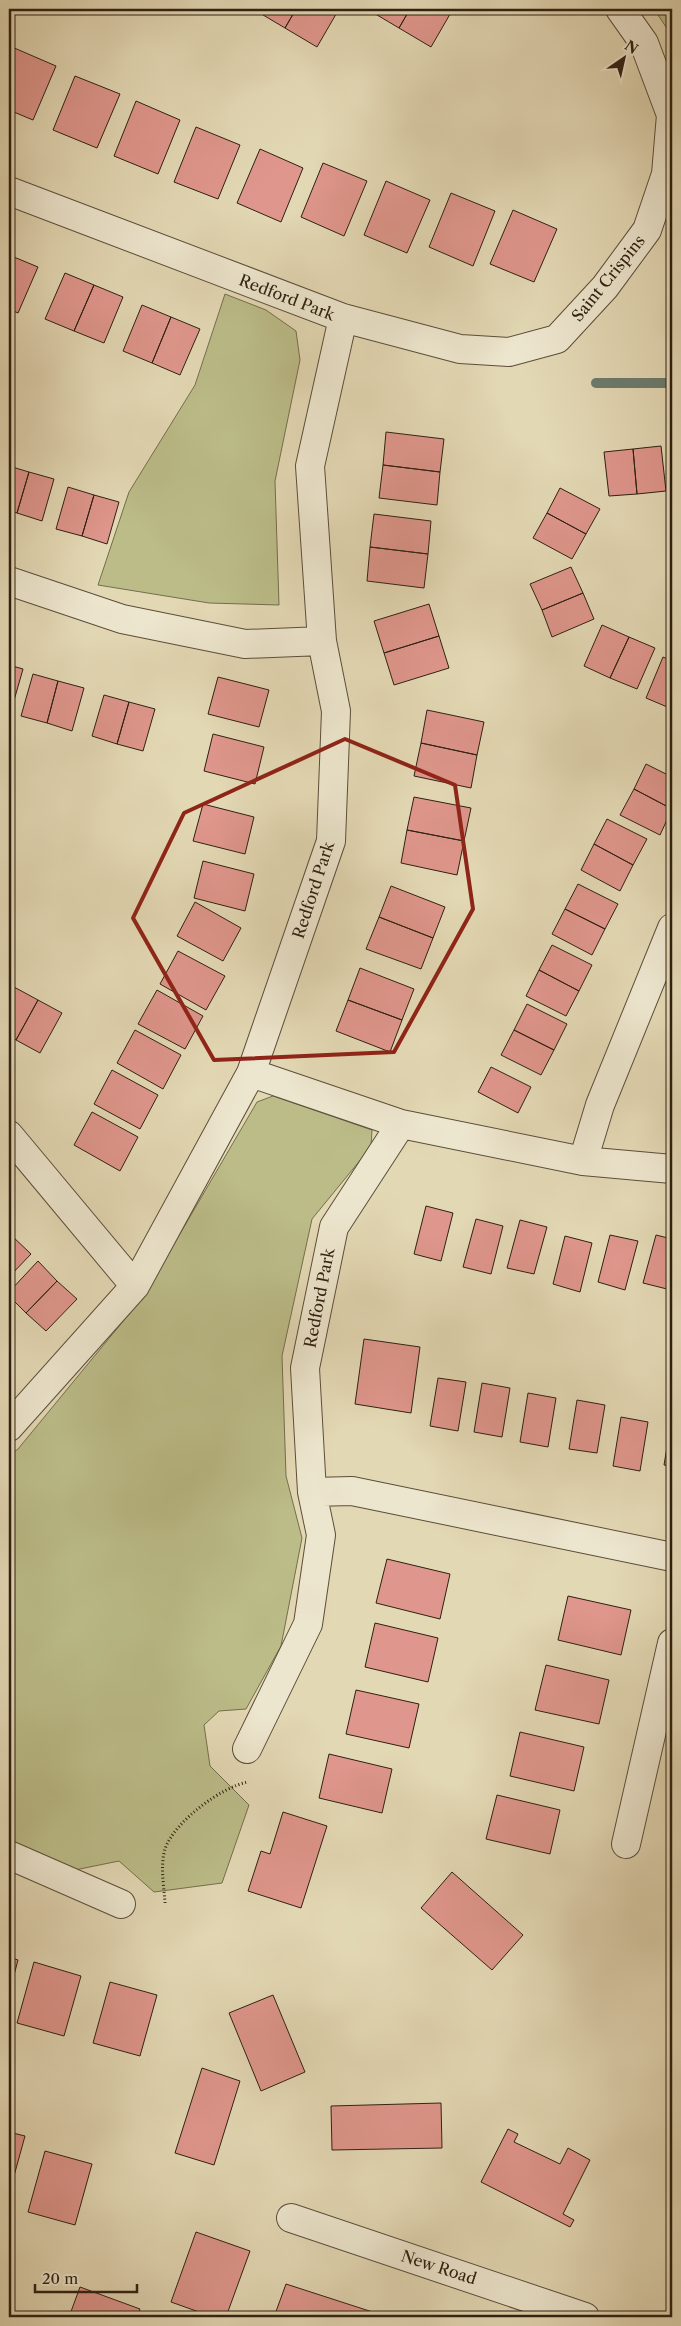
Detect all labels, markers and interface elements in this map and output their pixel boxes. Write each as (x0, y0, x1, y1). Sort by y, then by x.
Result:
north arrow (598, 32, 648, 82)
text: N (621, 36, 641, 58)
street label: Saint Crispins (567, 231, 649, 325)
street label: Redford Park (236, 270, 338, 325)
street label: Redford Park (288, 838, 338, 941)
street label: Redford Park (300, 1246, 339, 1349)
street label: New Road (399, 2245, 479, 2289)
scale bar (35, 2261, 138, 2293)
text: 20 m (42, 2269, 78, 2288)

